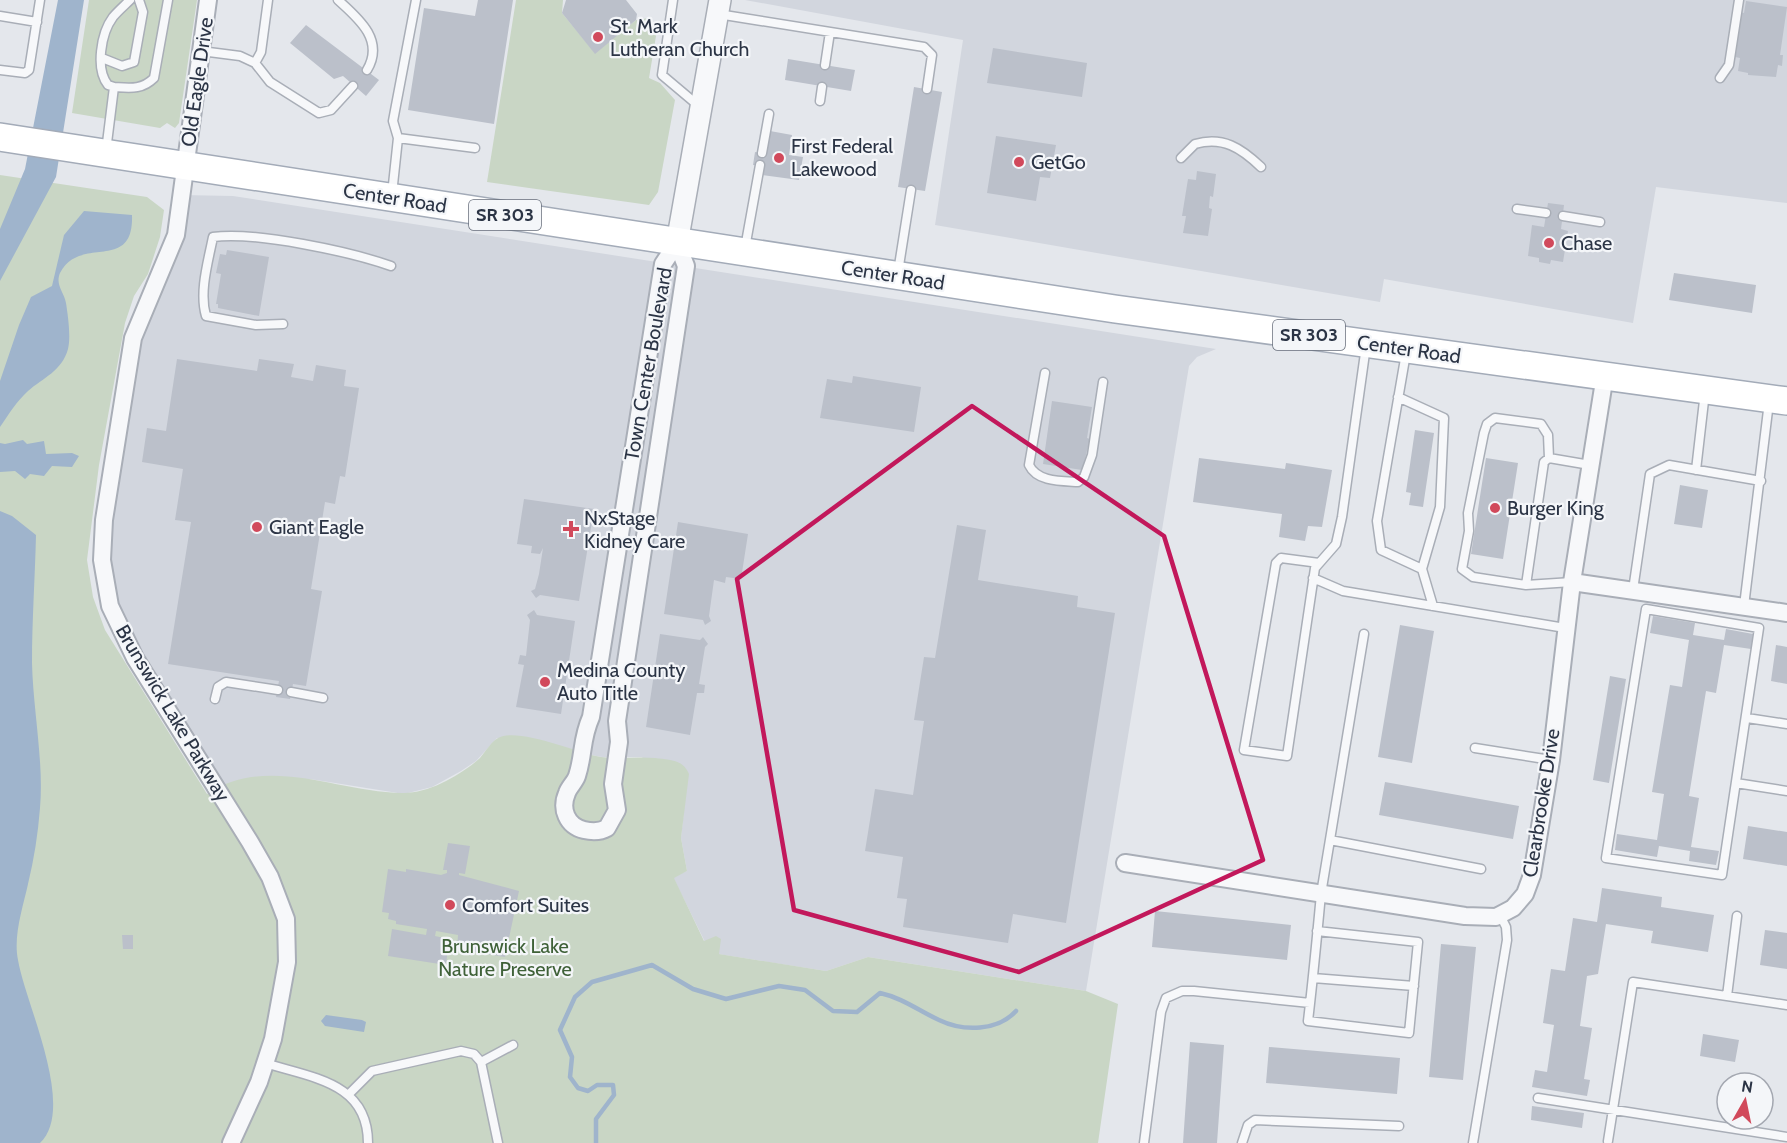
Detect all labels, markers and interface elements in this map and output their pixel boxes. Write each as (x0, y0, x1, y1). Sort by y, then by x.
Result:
place label: St. Mark Lutheran Church (610, 14, 749, 61)
street label: Old Eagle Drive (176, 16, 218, 148)
marker: St. Mark Lutheran Church (591, 30, 605, 44)
place label: First Federal Lakewood (791, 134, 893, 181)
place label: GetGo (1031, 150, 1086, 174)
marker: First Federal Lakewood (772, 151, 786, 165)
marker: GetGo (1012, 155, 1026, 169)
street label: Center Road (342, 178, 448, 218)
road number: SR 303 (469, 200, 541, 230)
place label: Chase (1561, 231, 1612, 255)
marker: Chase (1542, 236, 1556, 250)
street label: Center Road (840, 255, 946, 295)
street label: Town Center Boulevard (619, 265, 677, 463)
road number: SR 303 (1273, 320, 1345, 350)
street label: Center Road (1356, 330, 1462, 368)
place label: Burger King (1507, 496, 1605, 520)
marker: Burger King (1488, 501, 1502, 515)
place label: NxStage Kidney Care (584, 506, 685, 553)
place label: Giant Eagle (269, 515, 364, 539)
marker: Giant Eagle (250, 520, 264, 534)
marker: NxStage Kidney Care (562, 520, 580, 538)
street label: Brunswick Lake Parkway (111, 620, 235, 806)
place label: Medina County Auto Title (557, 658, 685, 705)
marker: Medina County Auto Title (538, 675, 552, 689)
street label: Clearbrooke Drive (1517, 727, 1565, 879)
place label: Comfort Suites (462, 893, 589, 917)
marker: Comfort Suites (443, 898, 457, 912)
park label: Brunswick Lake Nature Preserve (438, 934, 572, 981)
north arrow (1715, 1071, 1775, 1131)
text: N (1740, 1076, 1754, 1097)

